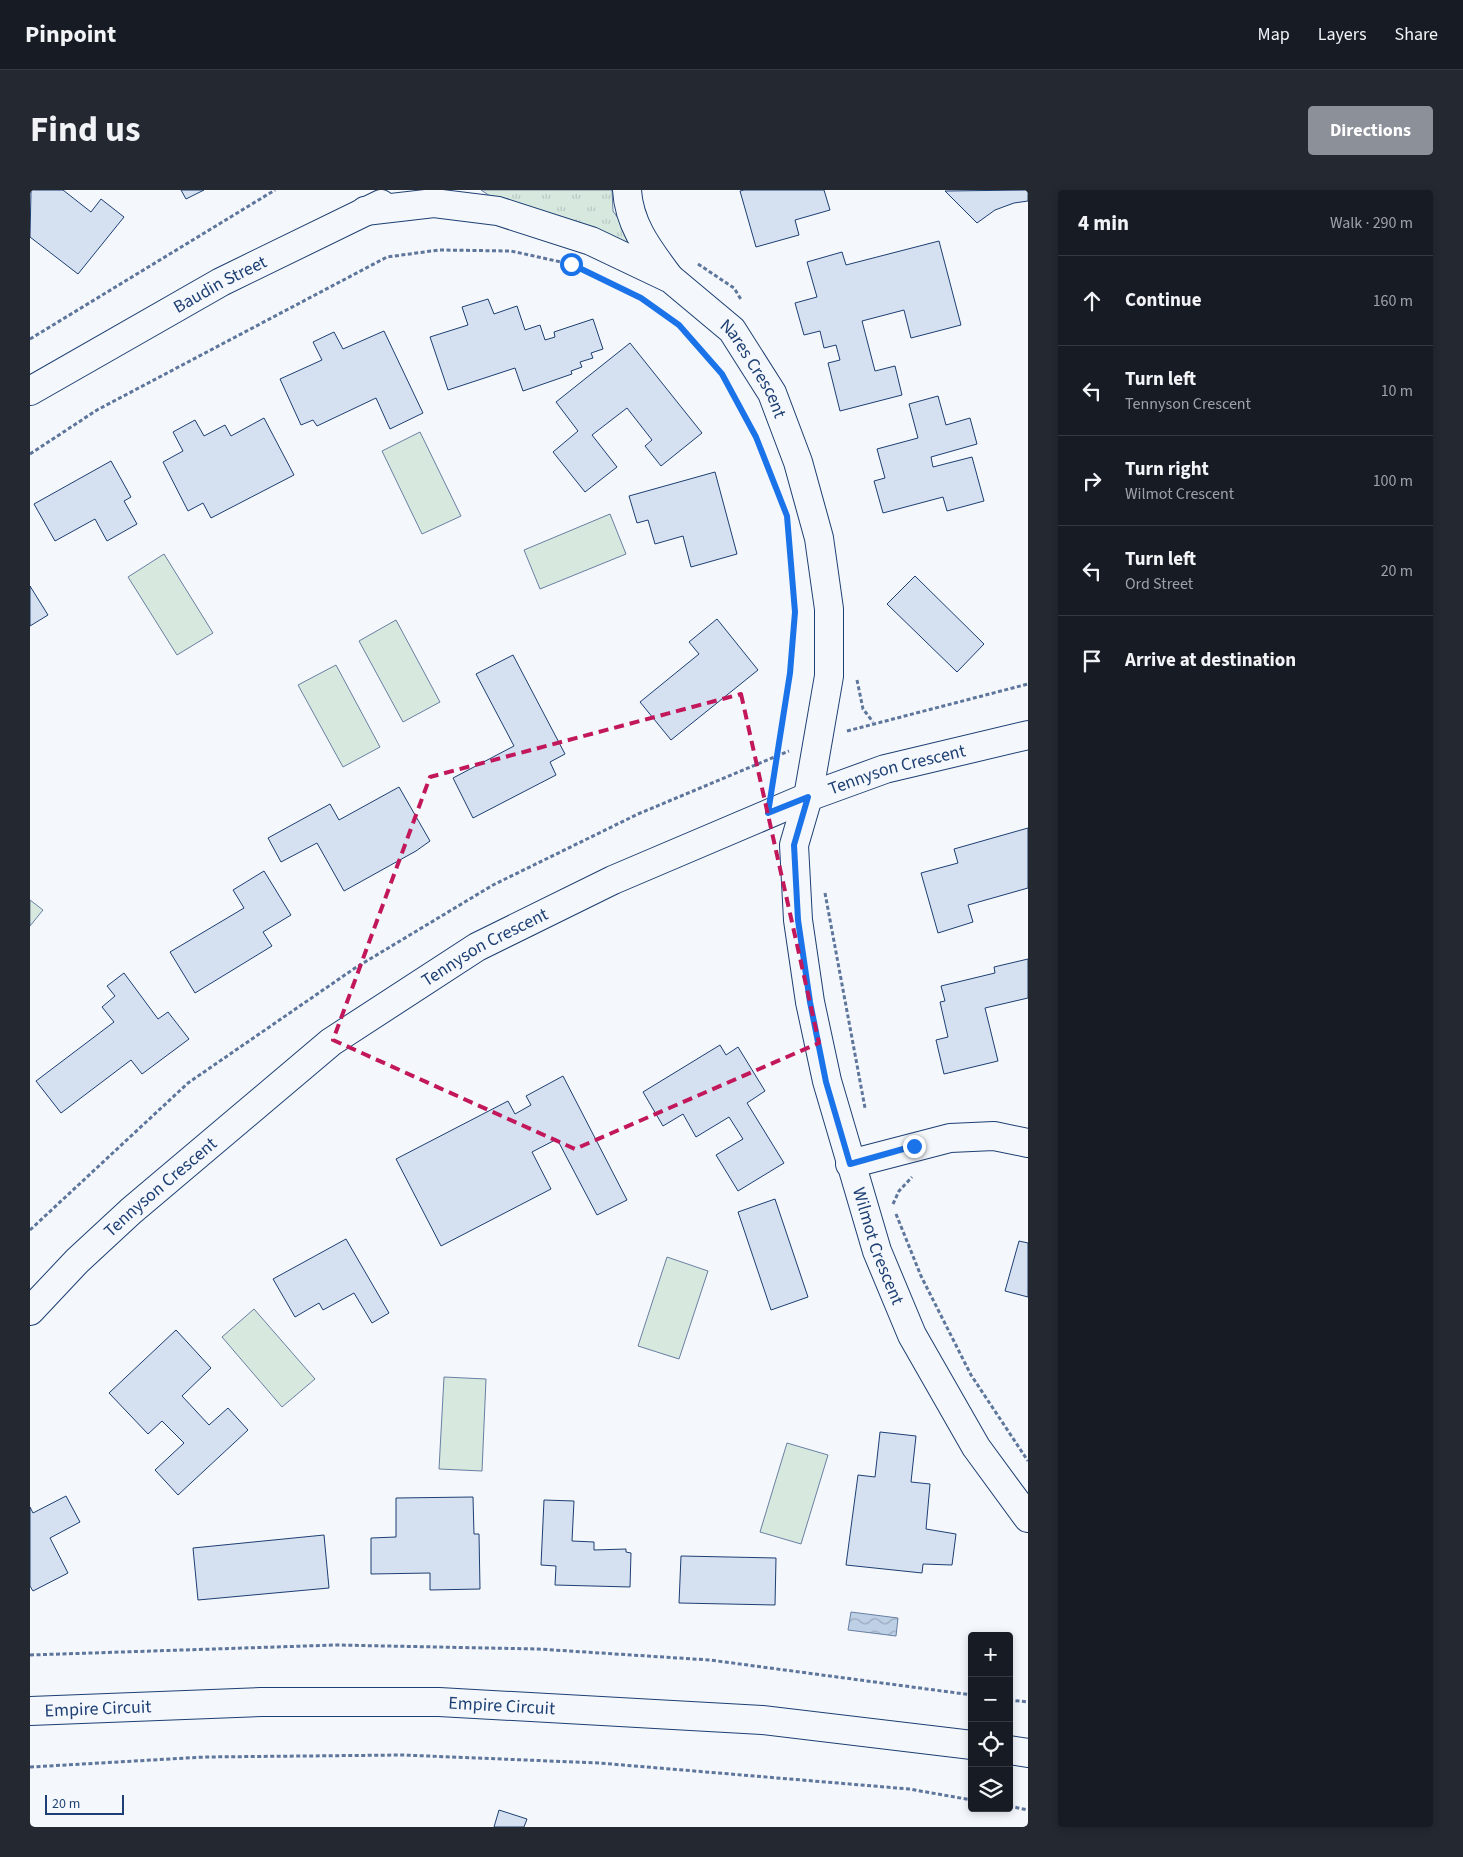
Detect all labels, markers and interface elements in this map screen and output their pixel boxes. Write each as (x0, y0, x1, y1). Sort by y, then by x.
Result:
text: Pinpoint (25, 17, 116, 52)
text: Map (1258, 22, 1290, 47)
text: Layers (1318, 22, 1367, 47)
text: Share (1395, 22, 1438, 47)
text: Find us (30, 105, 140, 155)
button: Directions (1308, 106, 1433, 155)
text: 4 min (1078, 208, 1129, 238)
text: Walk · 290 m (1330, 212, 1413, 234)
street label: Baudin Street (169, 250, 271, 320)
route start (560, 253, 583, 276)
icon: ahead (1078, 287, 1106, 315)
text: Continue (1125, 287, 1202, 314)
text: 160 m (1373, 290, 1413, 312)
street label: Nares Crescent (714, 313, 792, 422)
text: Turn left (1125, 366, 1196, 393)
icon: left (1078, 377, 1106, 405)
text: 10 m (1381, 380, 1413, 402)
text: Tennyson Crescent (1125, 393, 1251, 415)
text: Turn right (1125, 456, 1209, 483)
icon: right (1078, 467, 1106, 495)
text: 100 m (1373, 470, 1413, 492)
text: Wilmot Crescent (1125, 483, 1234, 505)
text: Turn left (1125, 546, 1196, 573)
icon: left (1078, 557, 1106, 585)
text: 20 m (1381, 560, 1413, 582)
text: Ord Street (1125, 573, 1193, 595)
icon: arrive (1078, 647, 1106, 675)
text: Arrive at destination (1125, 647, 1296, 674)
street label: Tennyson Crescent (825, 738, 968, 802)
street label: Tennyson Crescent (417, 902, 552, 993)
street label: Tennyson Crescent (99, 1132, 222, 1243)
route end (903, 1135, 926, 1158)
street label: Wilmot Crescent (846, 1184, 910, 1309)
map controls (968, 1632, 1013, 1812)
button: + (968, 1632, 1013, 1677)
button: − (968, 1677, 1013, 1722)
street label: Empire Circuit (448, 1691, 556, 1721)
street label: Empire Circuit (44, 1694, 152, 1723)
button: locate (968, 1722, 1013, 1767)
button: layers (968, 1767, 1013, 1812)
scale bar (45, 1792, 124, 1815)
text: 20 m (52, 1794, 80, 1814)

